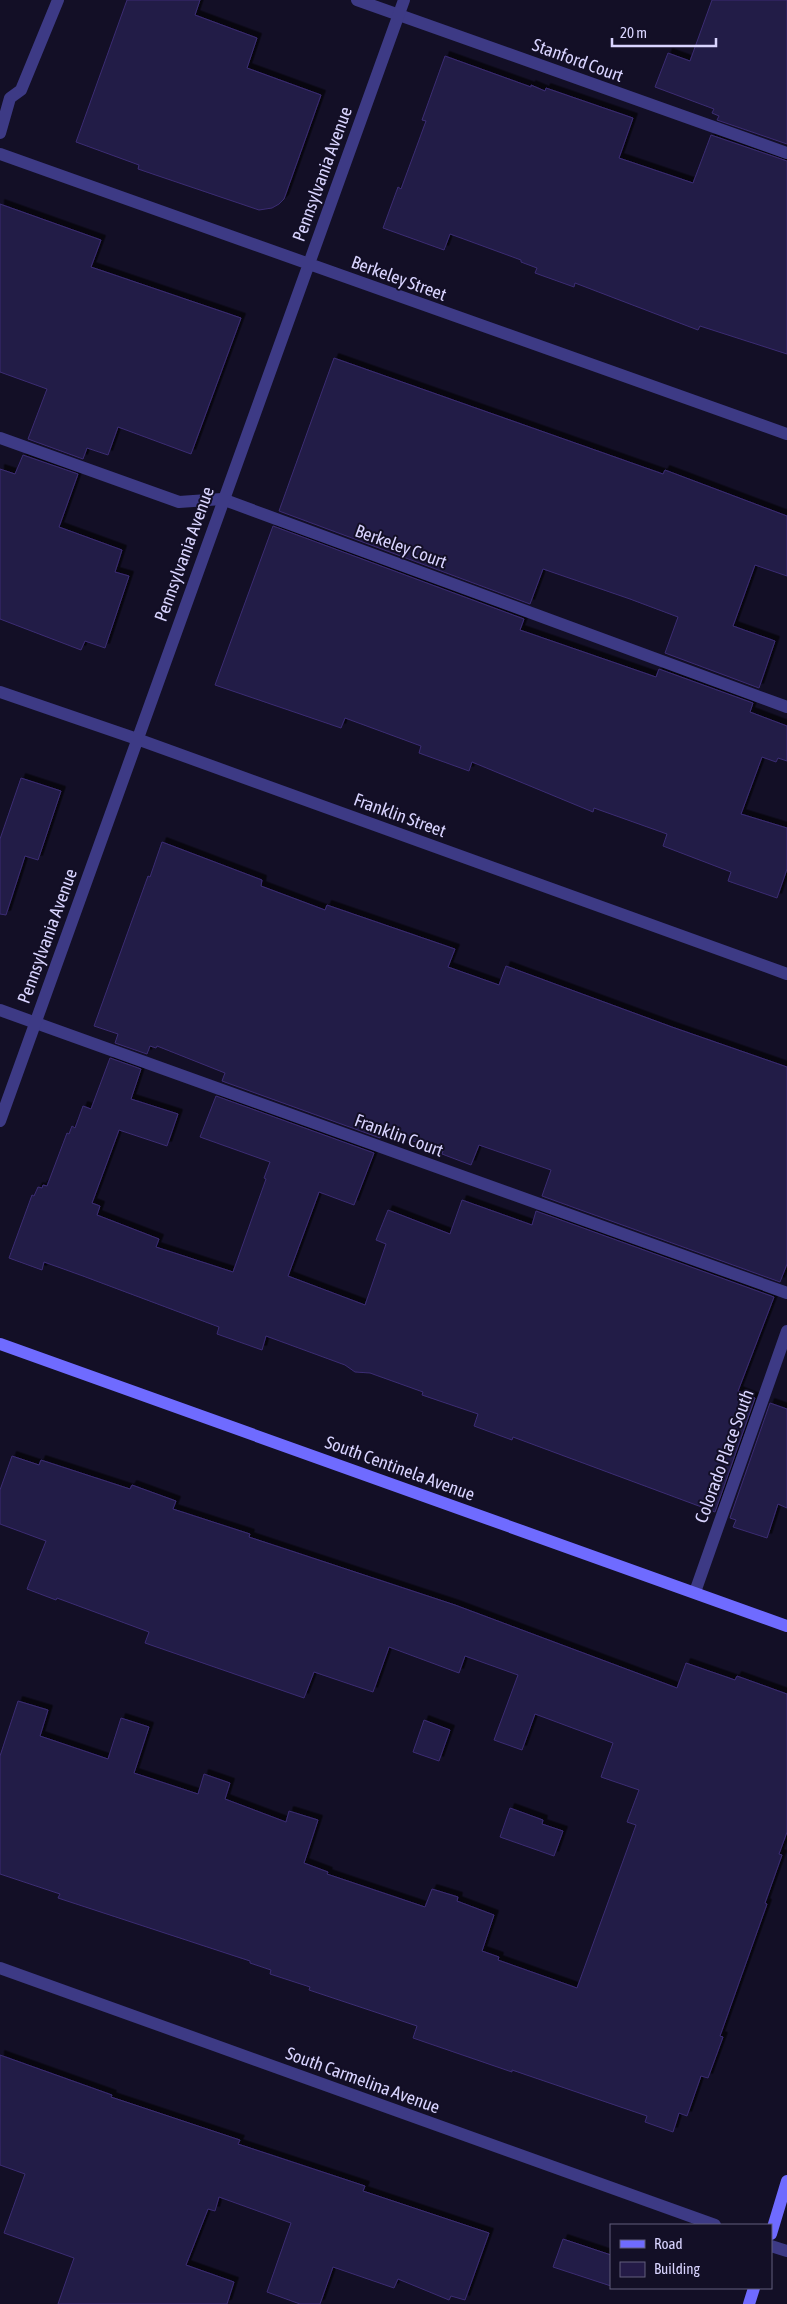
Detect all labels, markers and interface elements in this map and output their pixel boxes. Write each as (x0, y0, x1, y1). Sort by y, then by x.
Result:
scale bar (612, 15, 716, 47)
text: 20 m (620, 24, 647, 41)
street label: Stanford Court (530, 34, 626, 86)
street label: Pennsylvania Avenue (288, 104, 356, 244)
street label: Berkeley Street (349, 251, 449, 305)
street label: Pennsylvania Avenue (150, 484, 218, 624)
street label: Berkeley Court (352, 520, 450, 572)
street label: Franklin Street (351, 789, 449, 841)
street label: Pennsylvania Avenue (13, 866, 81, 1006)
street label: Franklin Court (352, 1109, 446, 1161)
street label: Colorado Place South (690, 1386, 758, 1526)
street label: South Centinela Avenue (322, 1431, 478, 1505)
street label: South Carmelina Avenue (283, 2042, 443, 2118)
legend (610, 2224, 772, 2289)
text: Road (654, 2235, 683, 2252)
text: Building (654, 2260, 700, 2277)

